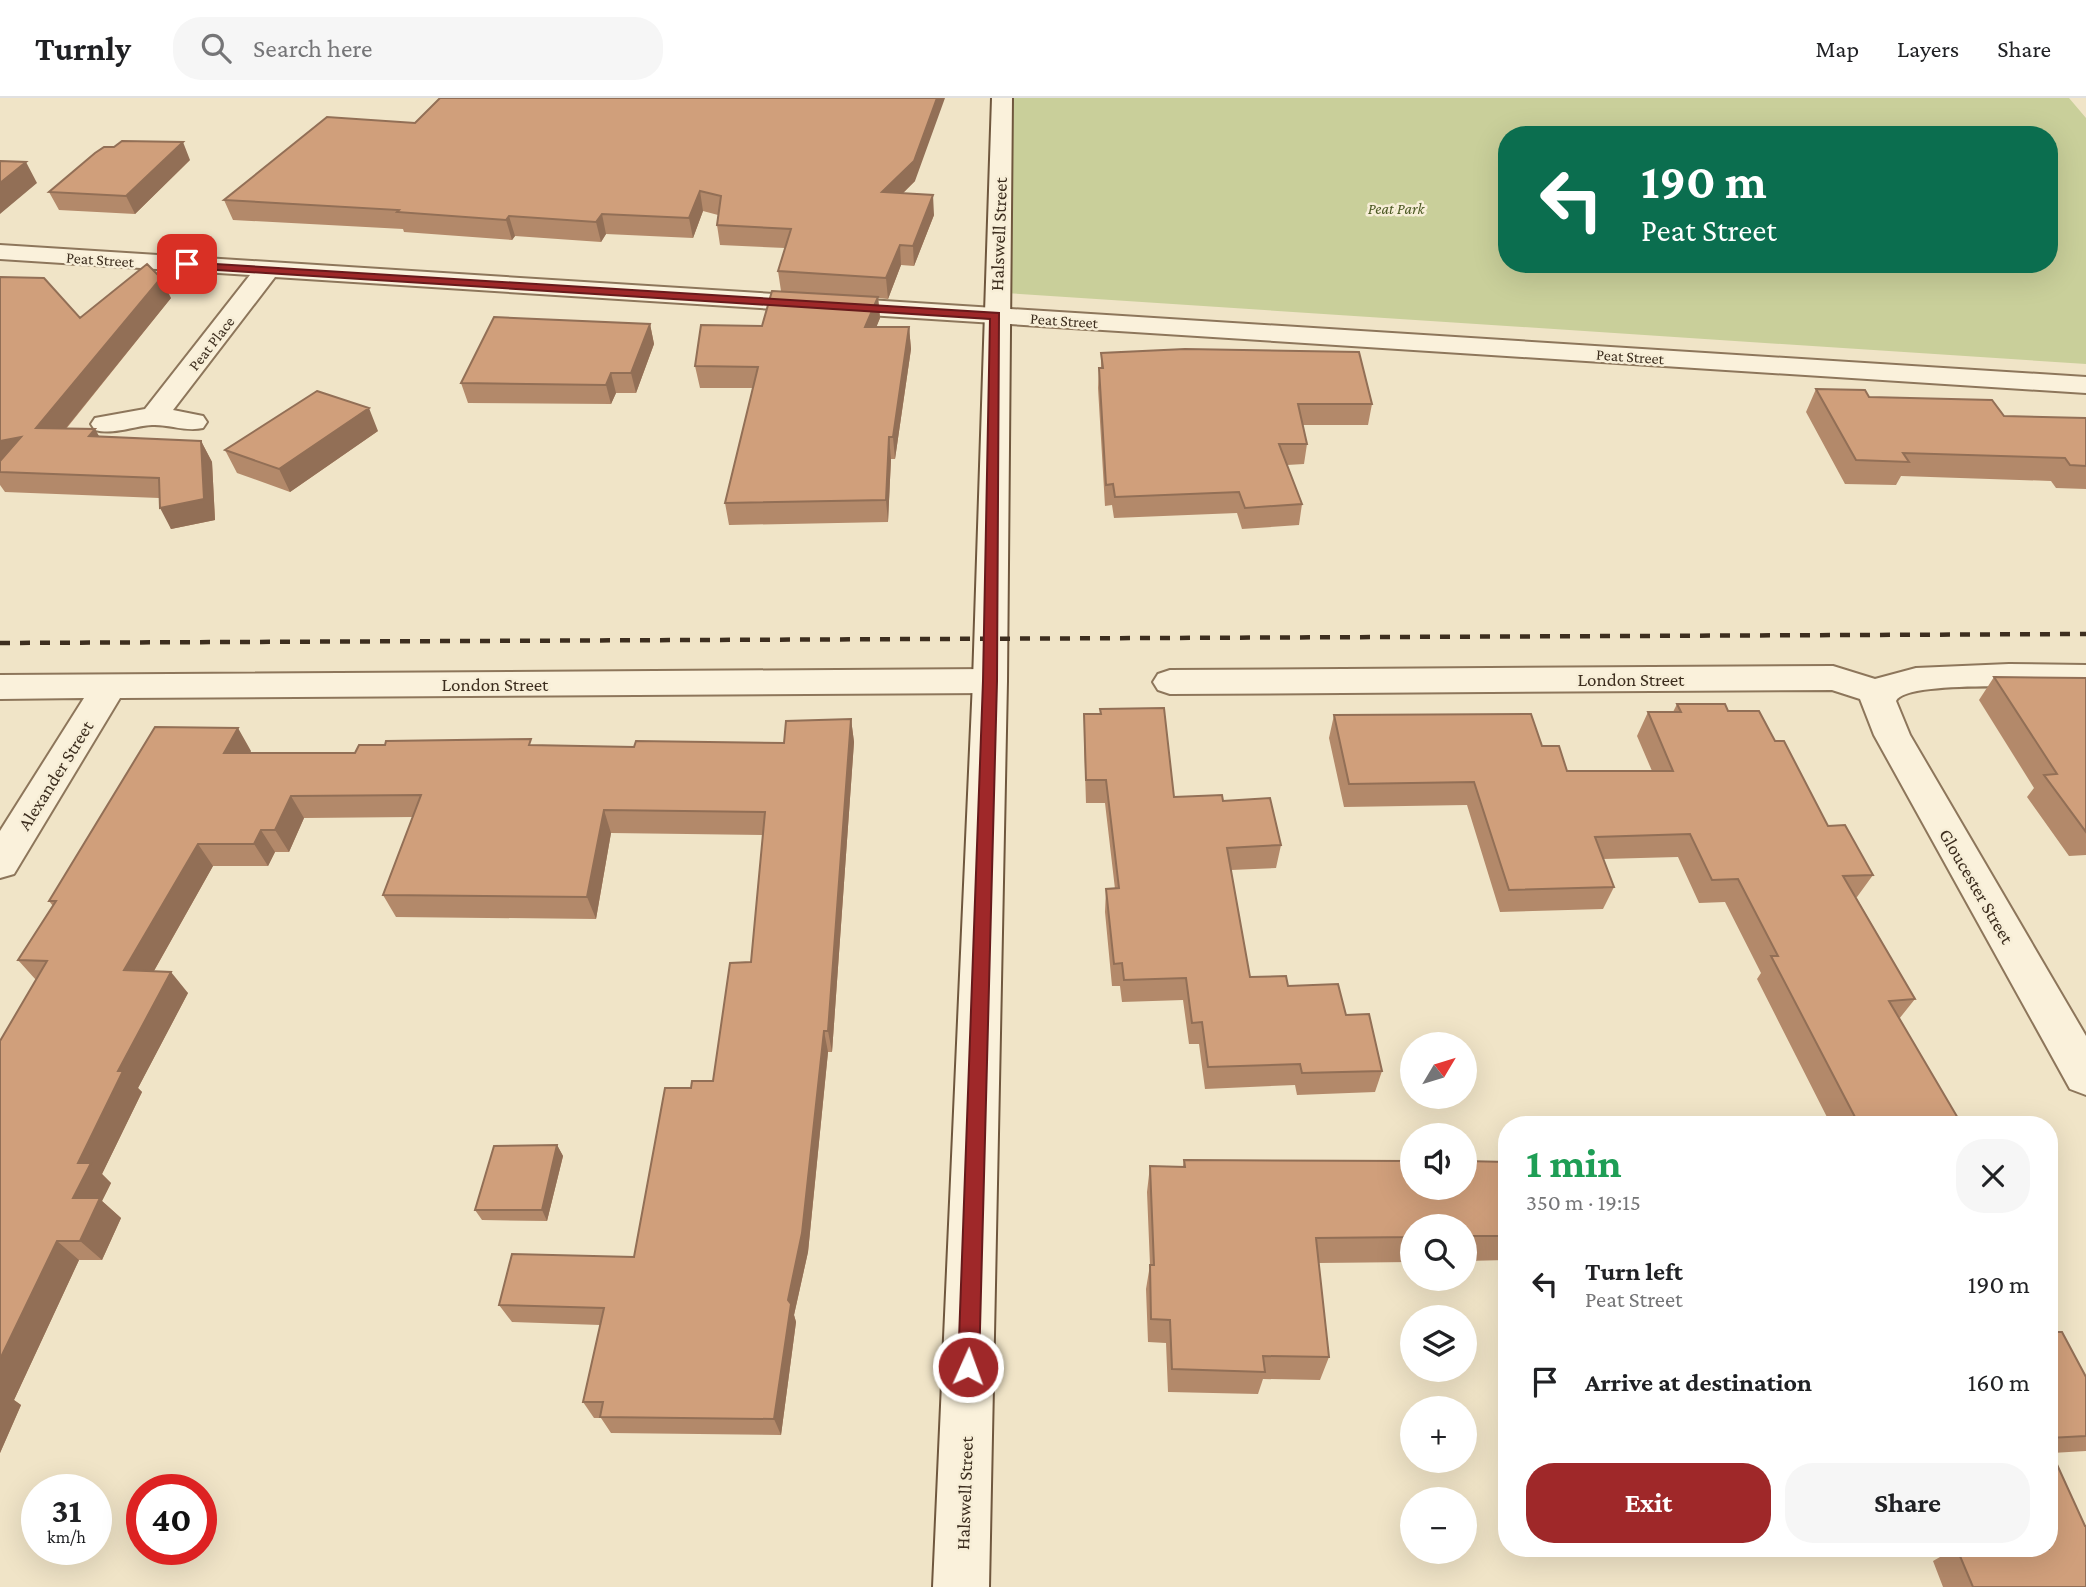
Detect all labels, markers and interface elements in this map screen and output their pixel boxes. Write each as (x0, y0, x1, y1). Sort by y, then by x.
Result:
search box (173, 17, 663, 80)
icon: search (197, 29, 235, 67)
text: Turnly (35, 30, 131, 67)
text: Search here (253, 34, 372, 63)
text: Map (1815, 35, 1859, 62)
text: Layers (1897, 35, 1959, 62)
text: Share (1997, 35, 2051, 62)
icon: left (1526, 154, 1617, 245)
text: 190 m (1641, 154, 1767, 209)
street label: Halswell Street (986, 176, 1011, 291)
park label: Peat Park (1368, 200, 1425, 217)
text: Peat Street (1641, 212, 1777, 248)
pin (157, 234, 217, 294)
icon: arrive (168, 245, 206, 283)
street label: Peat Street (65, 249, 135, 270)
street label: Peat Street (1029, 310, 1099, 331)
street label: Peat Place (185, 313, 238, 374)
street label: Peat Street (1595, 346, 1665, 367)
street label: London Street (1578, 669, 1685, 690)
street label: London Street (442, 674, 549, 695)
street label: Alexander Street (13, 716, 98, 834)
street label: Gloucester Street (1935, 825, 2018, 948)
north arrow (1400, 1032, 1477, 1110)
map controls (1400, 1032, 1477, 1564)
button: sound (1400, 1123, 1477, 1200)
text: 1 min (1526, 1139, 1622, 1186)
button: close (1956, 1139, 2030, 1213)
text: 350 m · 19:15 (1526, 1189, 1641, 1215)
button: search (1400, 1214, 1477, 1291)
text: Turn left (1585, 1257, 1683, 1286)
icon: left (1526, 1265, 1564, 1303)
text: 190 m (1968, 1270, 2030, 1299)
text: Peat Street (1585, 1286, 1683, 1312)
button: layers (1400, 1305, 1477, 1382)
position arrow (931, 1330, 1005, 1404)
icon: arrive (1526, 1363, 1564, 1401)
text: Arrive at destination (1585, 1368, 1812, 1397)
text: 160 m (1968, 1368, 2030, 1397)
button: + (1400, 1396, 1477, 1473)
street label: Halswell Street (952, 1435, 977, 1550)
button: Exit (1526, 1463, 1771, 1543)
button: Share (1785, 1463, 2030, 1543)
speed limit sign: 40 (126, 1474, 217, 1565)
button: − (1400, 1487, 1477, 1564)
text: 31 (51, 1491, 82, 1530)
text: km/h (47, 1527, 86, 1547)

